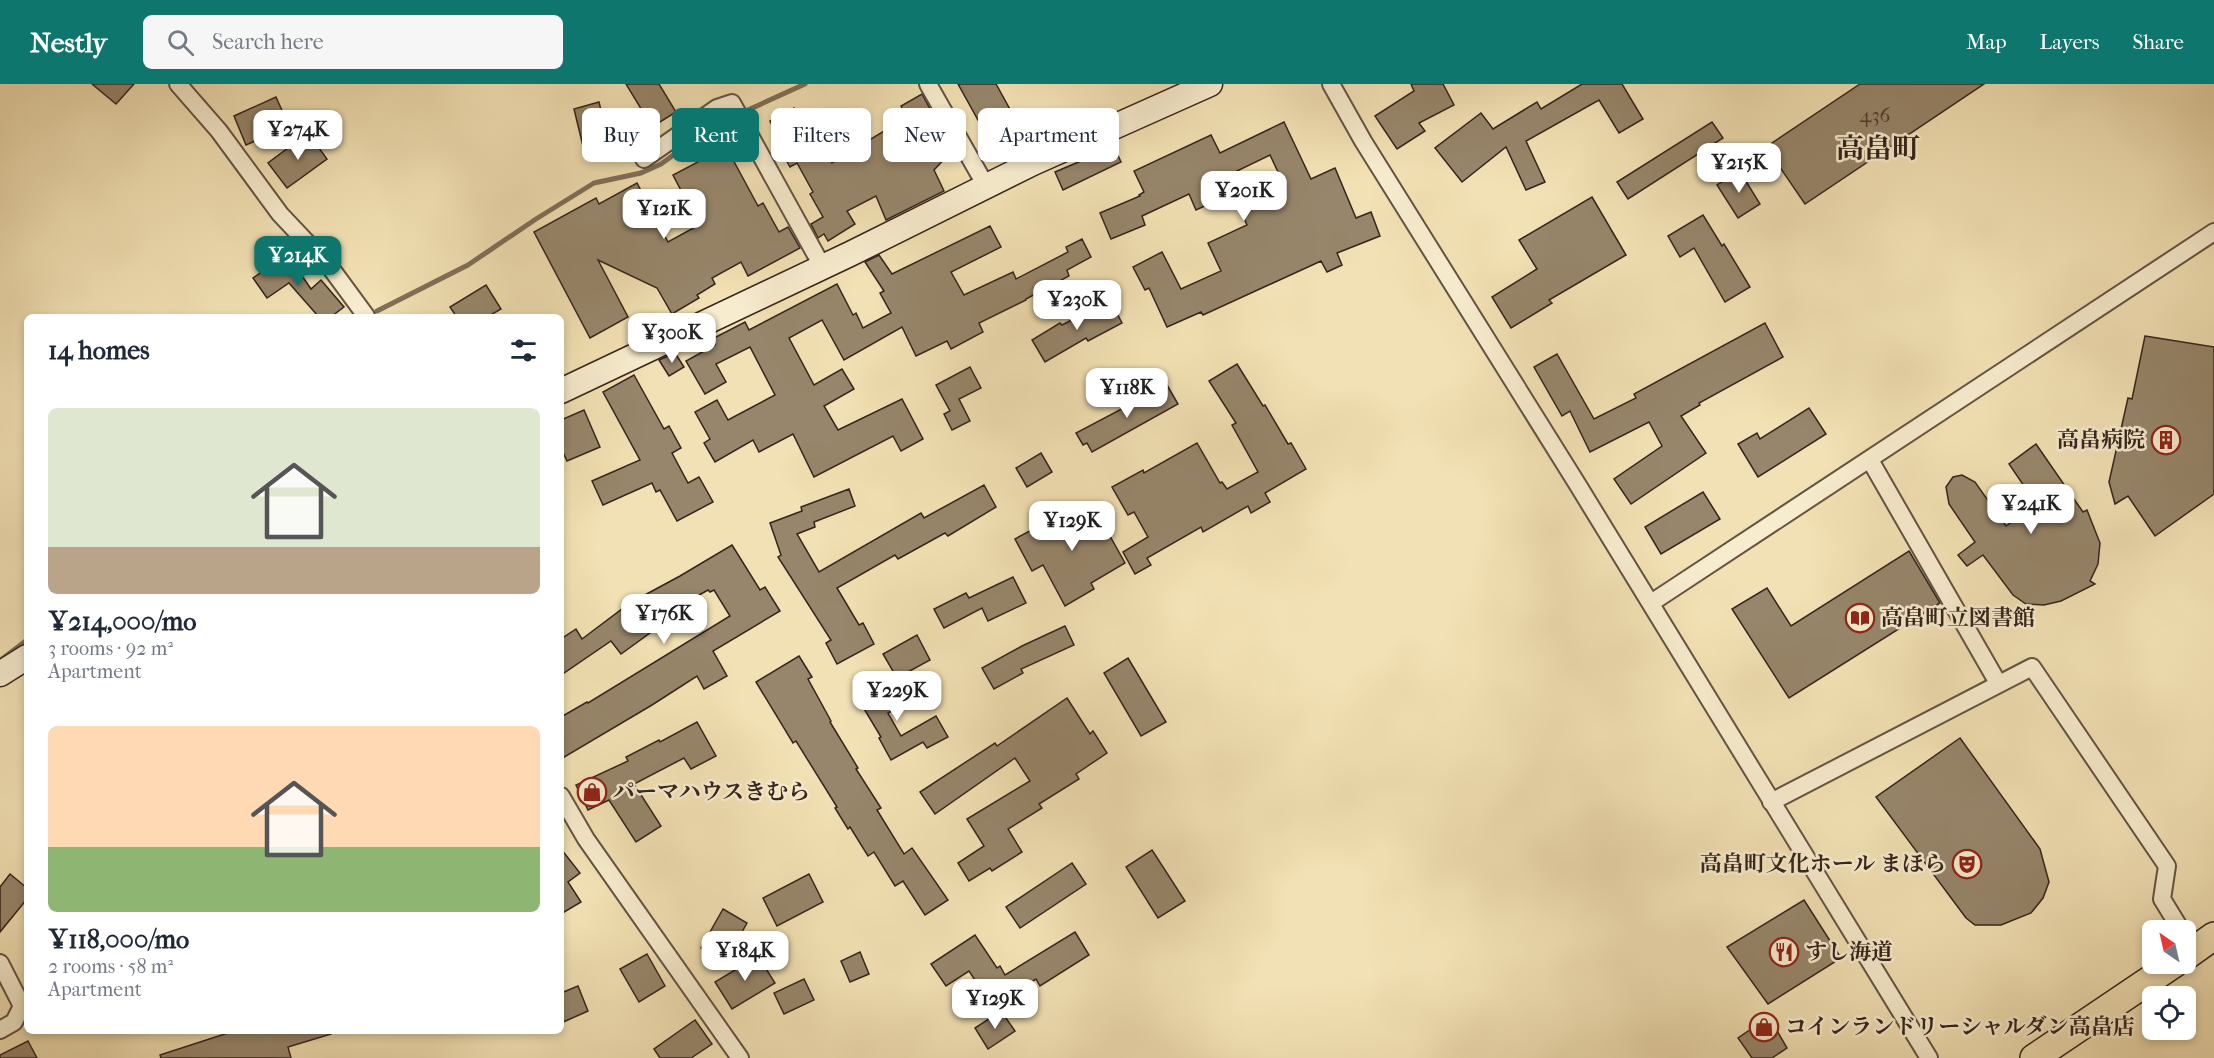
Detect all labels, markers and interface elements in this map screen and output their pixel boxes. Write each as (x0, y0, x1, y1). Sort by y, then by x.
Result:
search box (143, 15, 563, 69)
text: Nestly (30, 26, 107, 59)
icon: search (164, 26, 197, 59)
text: Search here (212, 29, 324, 55)
text: Map (1966, 30, 2007, 54)
text: Layers (2040, 30, 2099, 54)
text: Share (2132, 30, 2184, 54)
house number: 436 (1860, 104, 1891, 127)
chip: Buy (582, 108, 660, 162)
chip: Rent (672, 108, 759, 162)
chip: Filters (771, 108, 871, 162)
chip: New (883, 108, 966, 162)
chip: Apartment (978, 108, 1119, 162)
pin: ¥274K (256, 110, 340, 161)
text: ¥274K (267, 118, 329, 141)
district label: 高畠町 (1836, 132, 1920, 165)
pin: ¥215K (1697, 143, 1781, 194)
text: ¥215K (1711, 151, 1767, 174)
pin: ¥201K (1202, 171, 1286, 222)
text: ¥201K (1215, 179, 1273, 202)
pin: ¥121K (622, 189, 706, 240)
text: ¥121K (637, 197, 691, 220)
pin: ¥214K (256, 236, 340, 287)
text: ¥214K (268, 244, 328, 267)
pin: ¥230K (1035, 280, 1119, 331)
text: ¥230K (1047, 288, 1107, 311)
pin: ¥300K (630, 313, 714, 364)
text: ¥300K (642, 321, 702, 344)
icon: filters (507, 334, 540, 367)
text: 14 homes (48, 335, 150, 366)
pin: ¥118K (1085, 368, 1169, 419)
text: ¥118K (1100, 376, 1154, 399)
building icon: 高畠病院 (2150, 424, 2182, 456)
place label: 高畠病院 (2057, 427, 2145, 453)
icon: home (240, 447, 348, 555)
pin: ¥241K (1989, 484, 2073, 535)
text: ¥241K (2001, 492, 2061, 515)
pin: ¥129K (1030, 501, 1114, 552)
text: ¥129K (1043, 509, 1101, 532)
pin: ¥176K (622, 594, 706, 645)
text: ¥176K (635, 602, 693, 625)
library icon: 高畠町立図書館 (1844, 602, 1876, 634)
place label: 高畠町立図書館 (1881, 605, 2035, 631)
text: ¥214,000/mo (48, 606, 196, 637)
text: 3 rooms · 92 m² (48, 637, 173, 660)
text: Apartment (48, 660, 142, 683)
pin: ¥229K (855, 671, 939, 722)
text: ¥229K (866, 679, 928, 702)
icon: home (240, 765, 348, 873)
shop icon: パーマハウスきむら (576, 776, 608, 808)
place label: パーマハウスきむら (613, 779, 810, 805)
theatre icon: 高畠町文化ホール まほら (1951, 848, 1983, 880)
place label: 高畠町文化ホール まほら (1700, 851, 1946, 877)
north arrow (2142, 920, 2196, 974)
map controls (2142, 920, 2196, 1040)
text: ¥118,000/mo (48, 924, 189, 955)
pin: ¥184K (703, 931, 787, 982)
restaurant icon: すし海道 (1768, 936, 1800, 968)
text: ¥184K (716, 939, 774, 962)
place label: すし海道 (1805, 939, 1893, 965)
text: 2 rooms · 58 m² (48, 955, 173, 978)
text: Apartment (48, 978, 142, 1001)
pin: ¥129K (953, 979, 1037, 1030)
button: locate (2142, 986, 2196, 1040)
text: ¥129K (966, 987, 1024, 1010)
shop icon: コインランドリーシャルダン高畠店 (1748, 1011, 1780, 1043)
place label: コインランドリーシャルダン高畠店 (1785, 1014, 2135, 1040)

